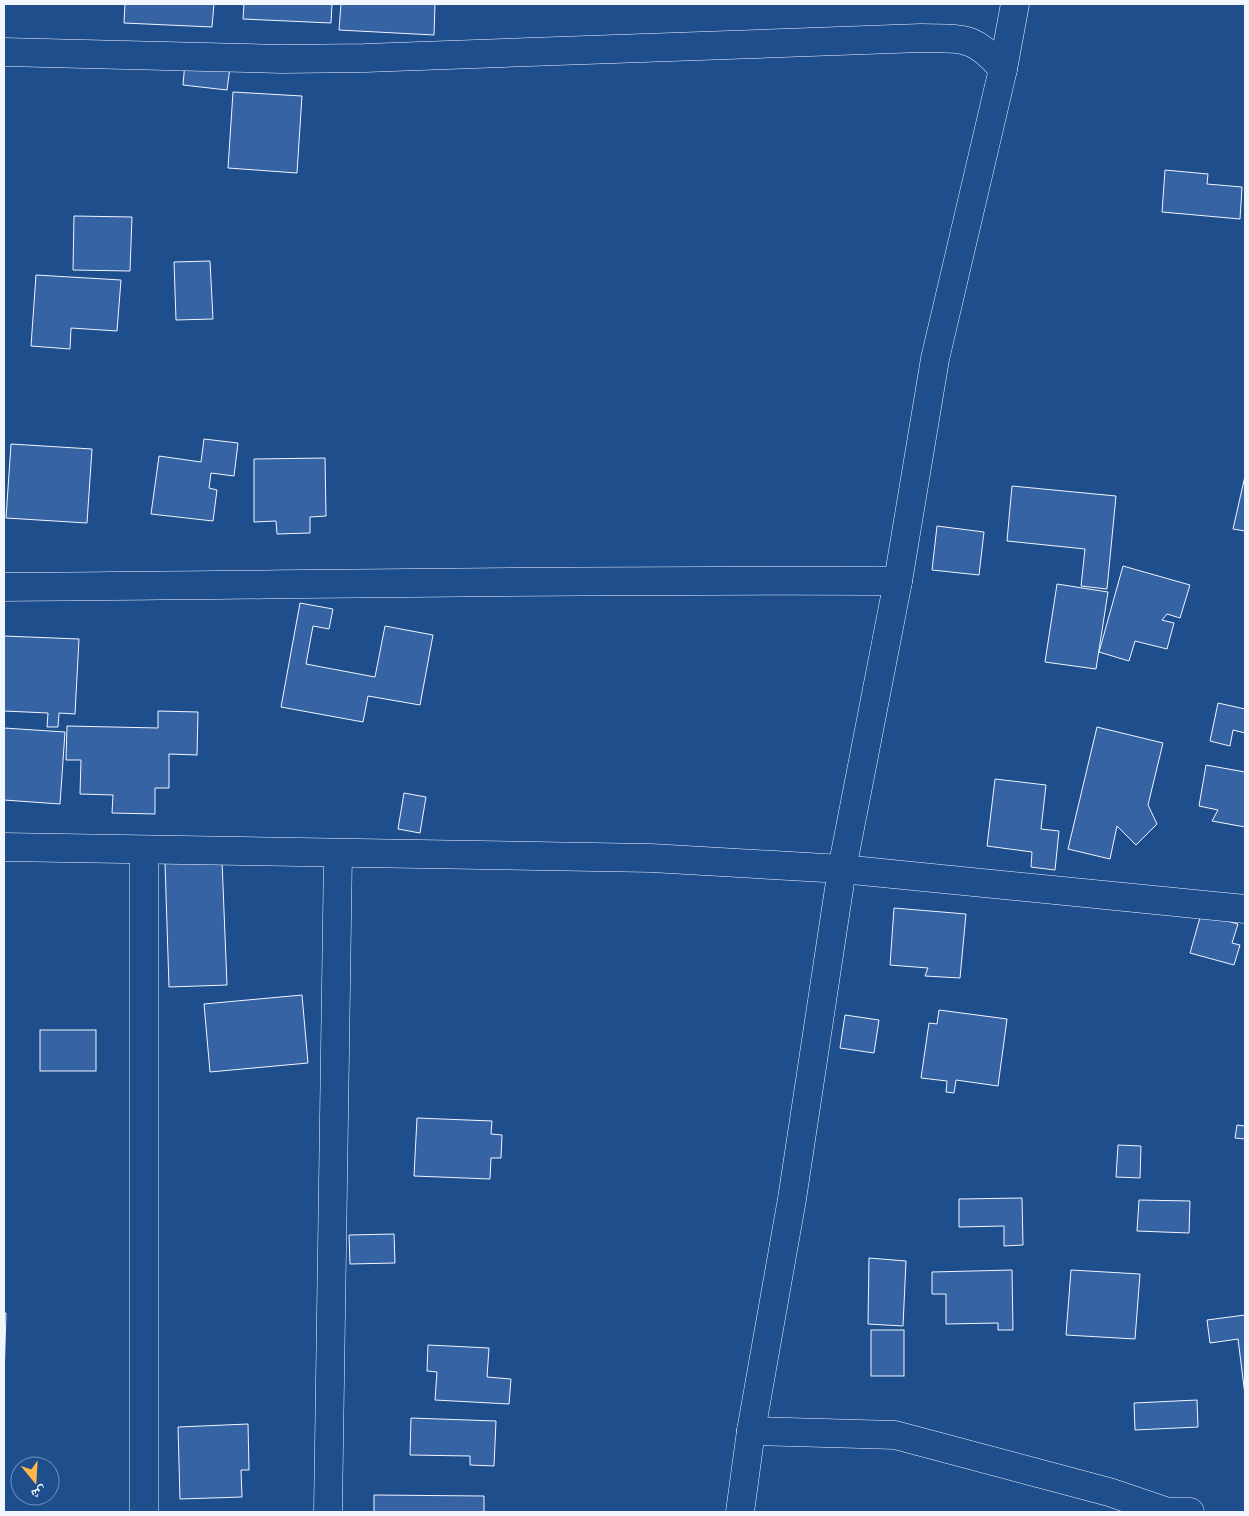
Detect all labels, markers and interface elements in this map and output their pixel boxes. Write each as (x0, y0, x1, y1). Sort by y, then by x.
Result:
north arrow (10, 1456, 60, 1506)
text: ش (29, 1483, 49, 1504)

